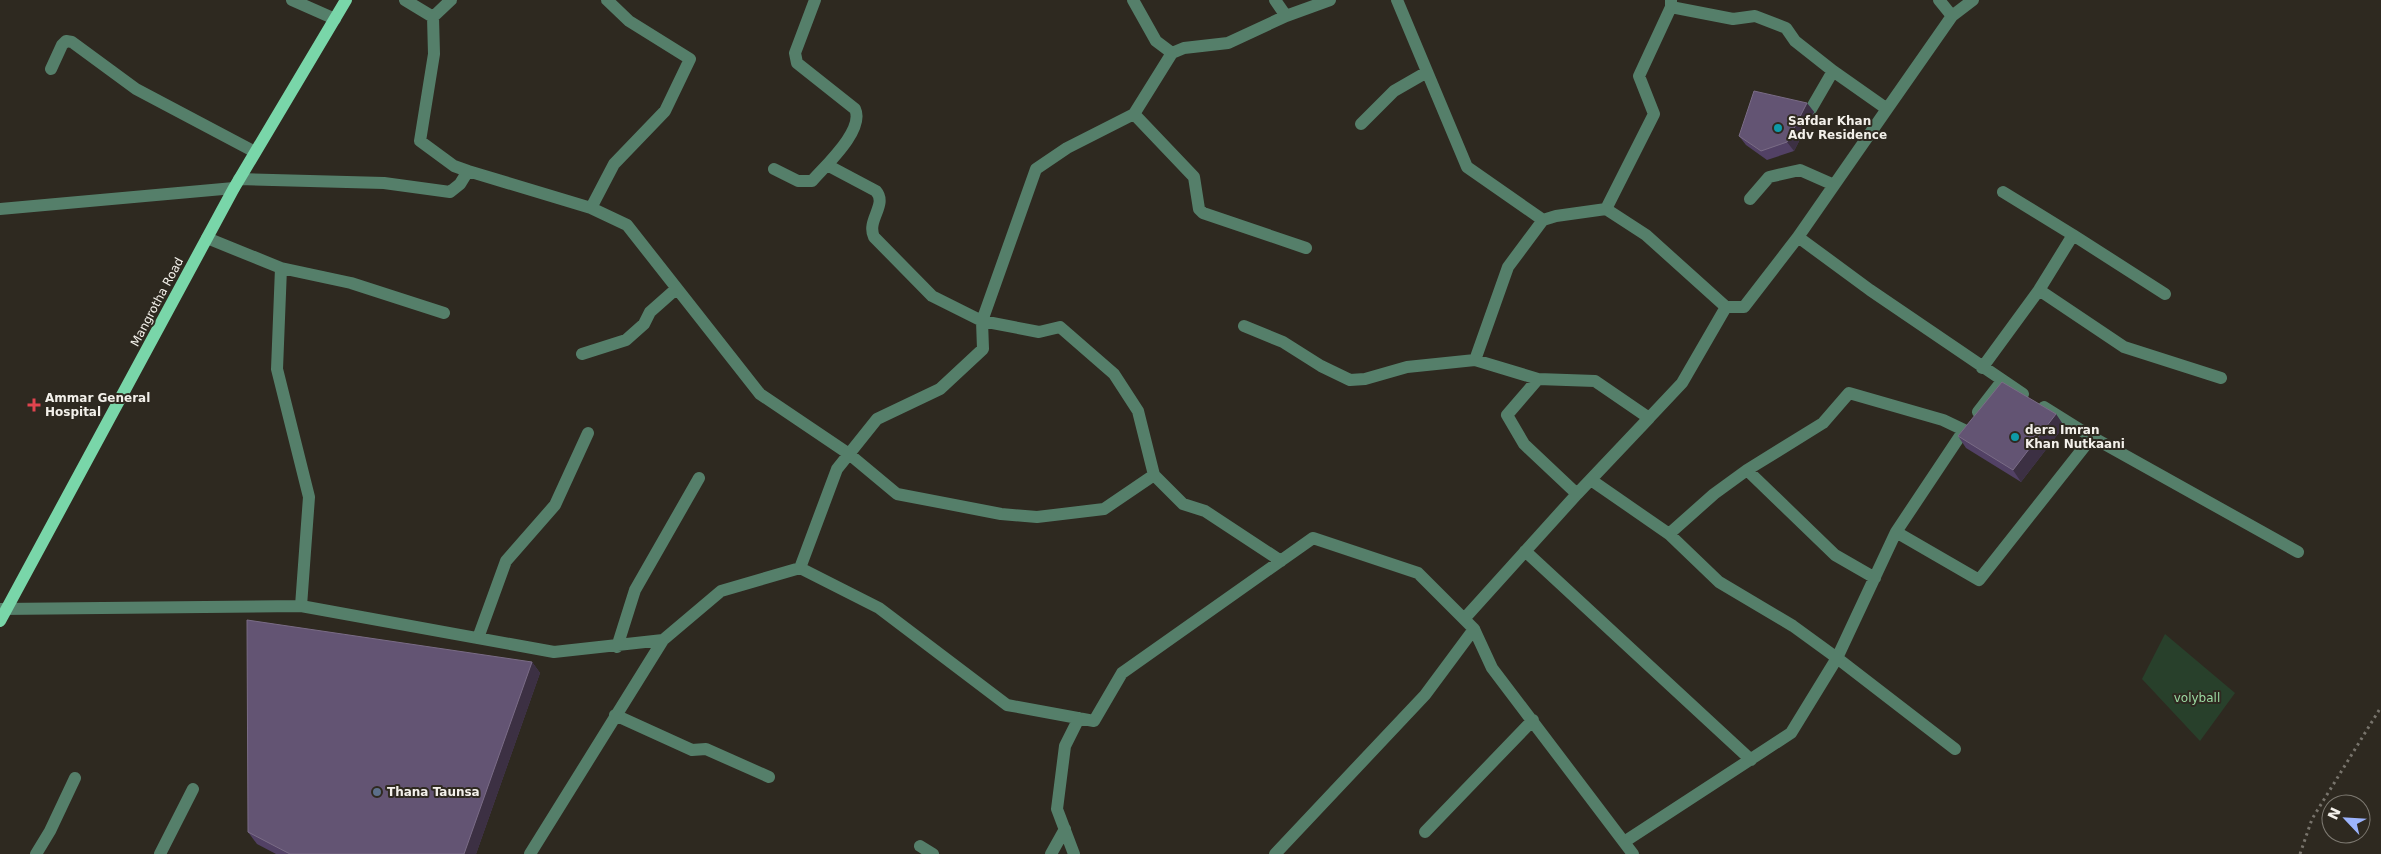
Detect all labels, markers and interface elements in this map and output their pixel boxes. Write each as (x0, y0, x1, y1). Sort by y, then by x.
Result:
place label: Safdar Khan Adv Residence (1788, 114, 1887, 142)
marker: Safdar Khan Adv Residence (1772, 122, 1784, 134)
street label: Mangrotha Road (128, 255, 186, 349)
place label: Ammar General Hospital (45, 391, 150, 419)
marker: Ammar General Hospital (27, 398, 41, 412)
place label: dera Imran Khan Nutkaani (2025, 423, 2125, 451)
marker: dera Imran Khan Nutkaani (2009, 431, 2021, 443)
park label: volyball (2174, 691, 2220, 705)
place label: Thana Taunsa (387, 785, 480, 799)
marker: Thana Taunsa (371, 786, 383, 798)
north arrow (2321, 794, 2371, 844)
text: N (2324, 805, 2344, 822)

